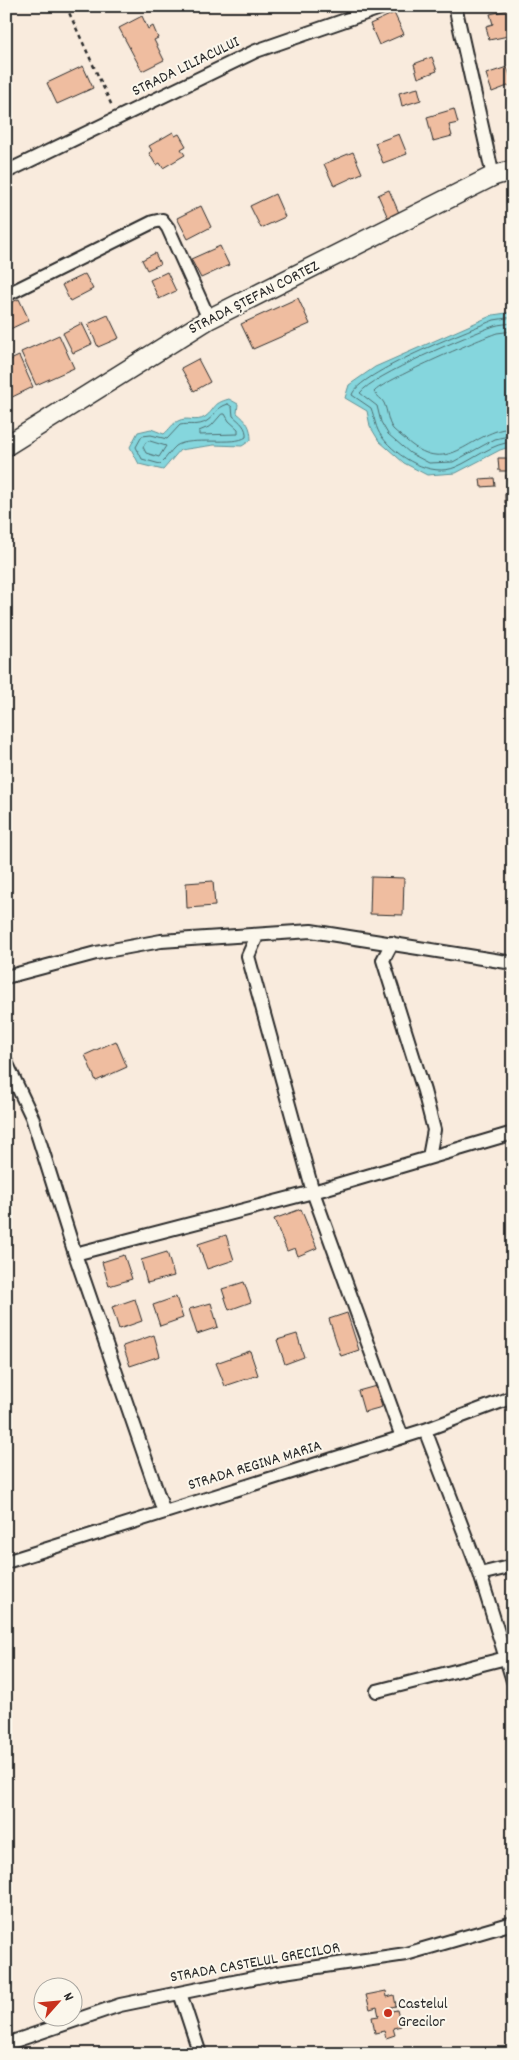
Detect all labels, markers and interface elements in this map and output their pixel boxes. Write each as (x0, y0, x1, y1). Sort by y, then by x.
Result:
street label: STRADA LILIACULUI (128, 31, 244, 103)
street label: STRADA ȘTEFAN CORTEZ (185, 255, 323, 341)
street label: STRADA REGINA MARIA (185, 1435, 325, 1497)
street label: STRADA CASTELUL GRECILOR (168, 1937, 342, 1989)
north arrow (32, 1978, 82, 2028)
text: N (57, 1989, 78, 2005)
place label: Castelul Grecilor (398, 1993, 448, 2034)
marker: Castelul Grecilor (382, 2007, 394, 2019)

